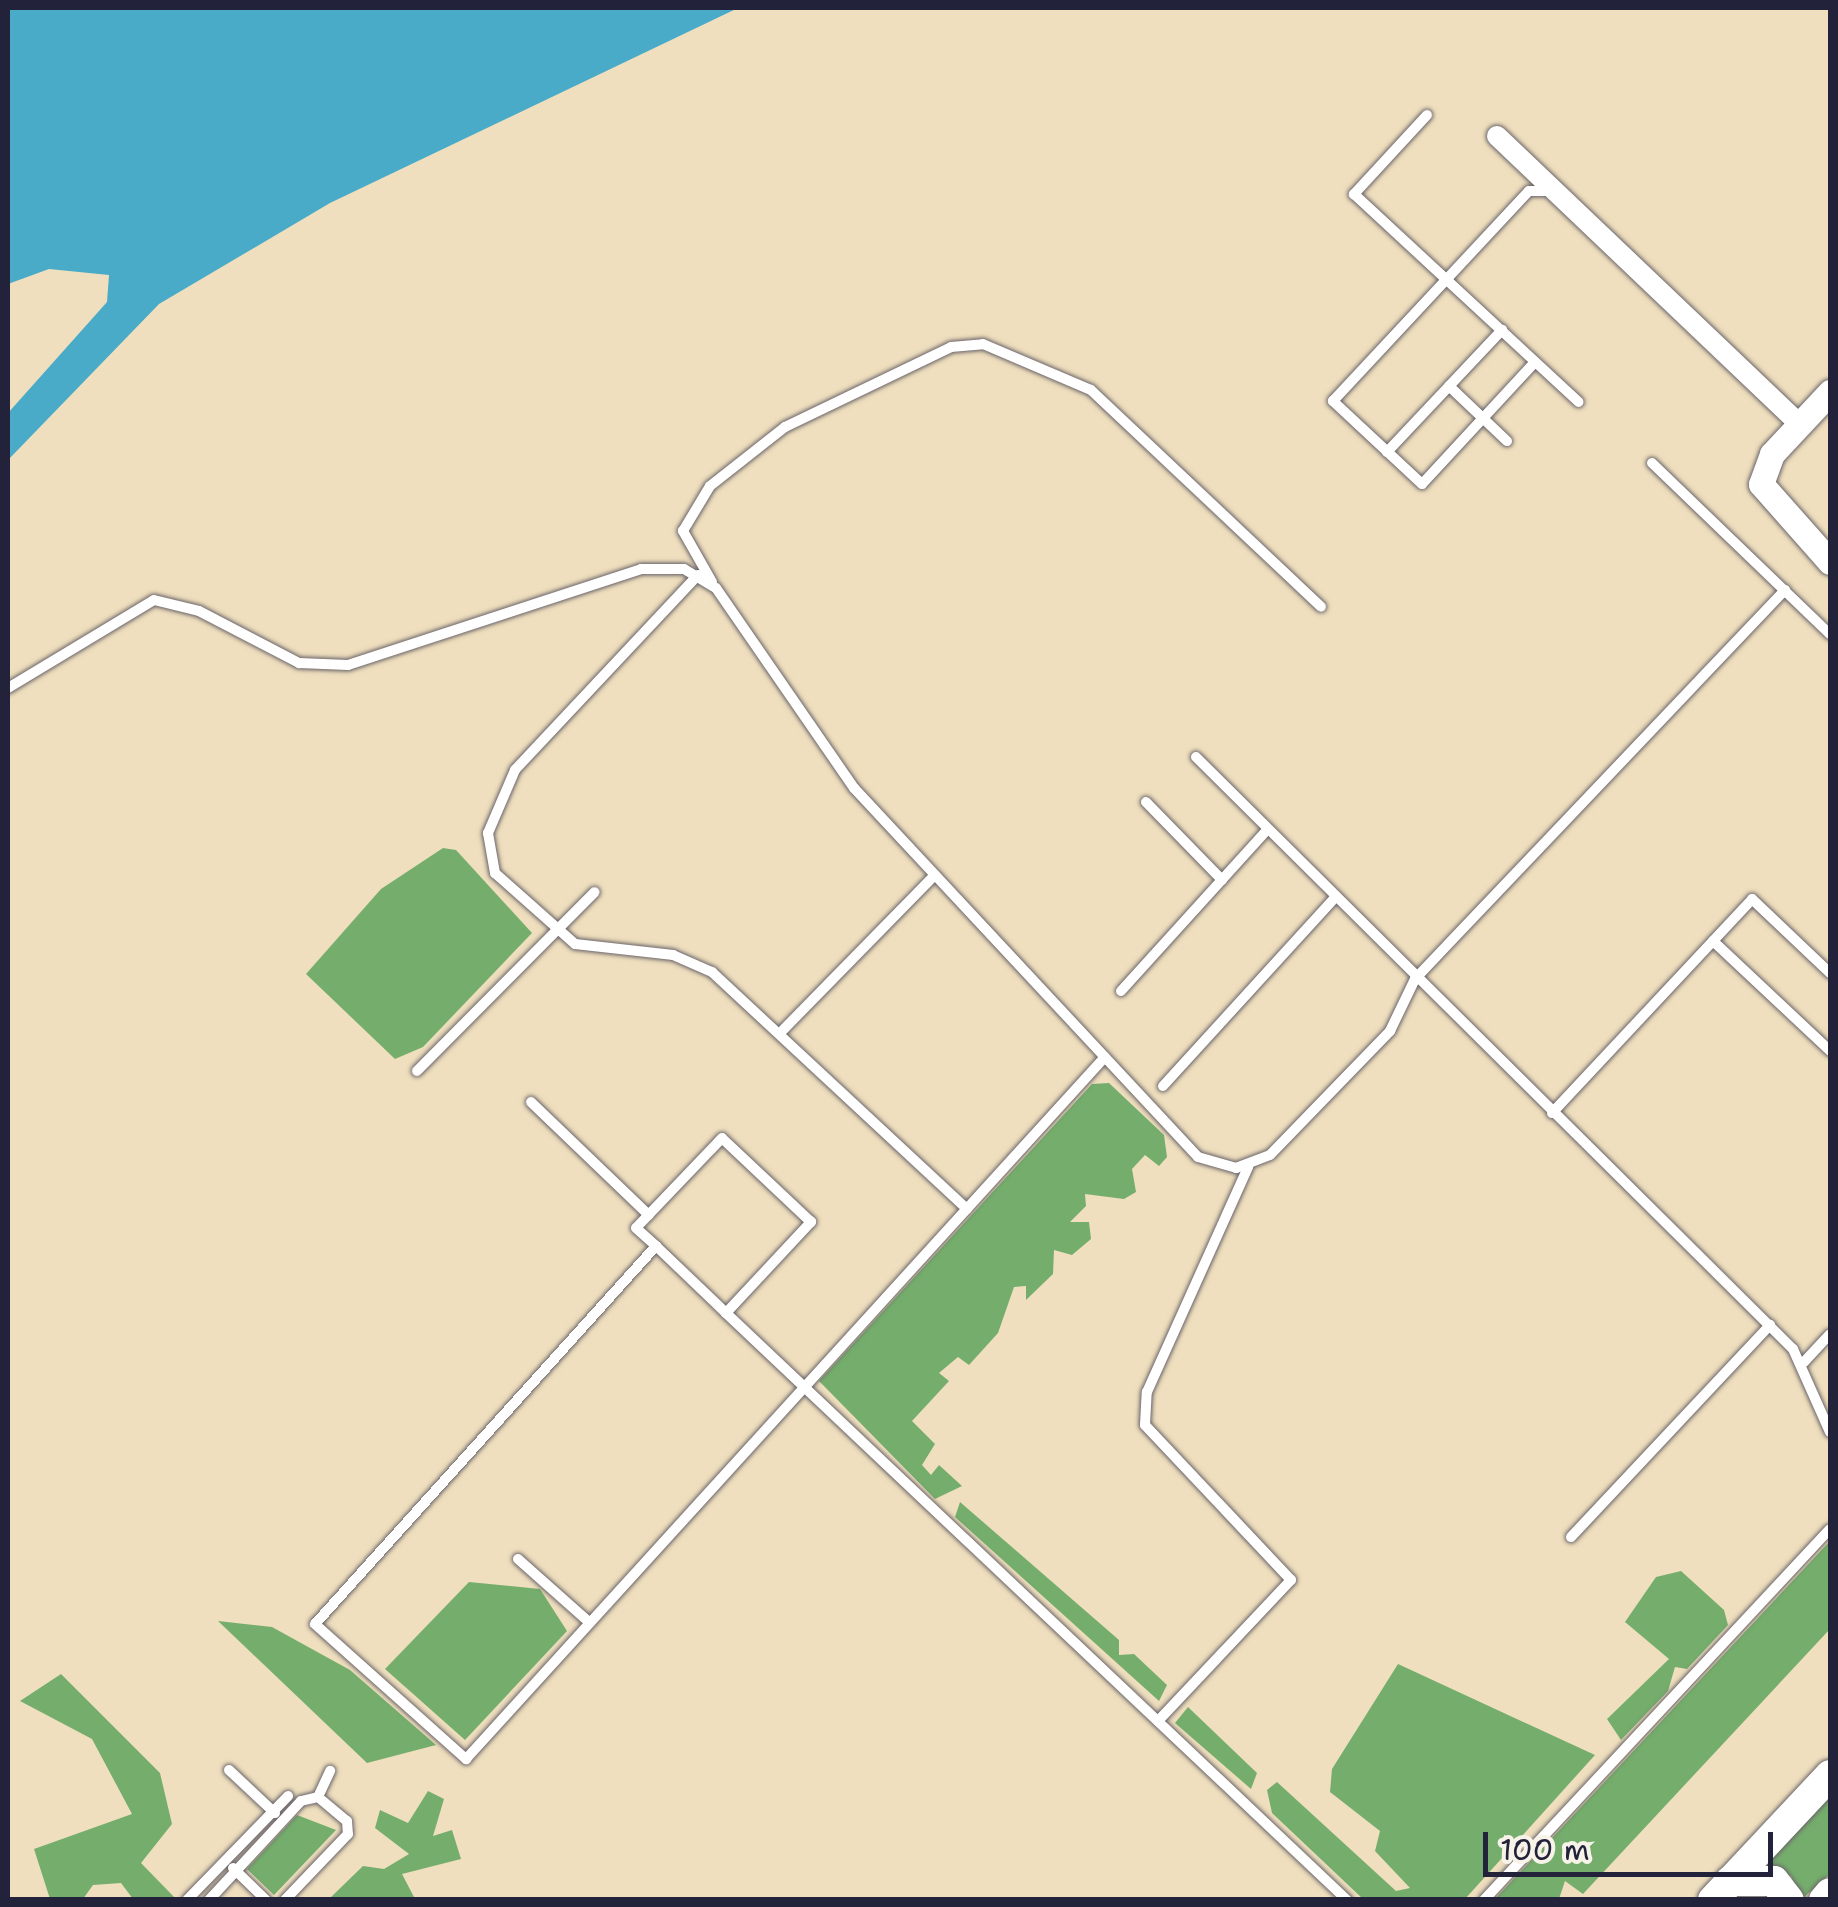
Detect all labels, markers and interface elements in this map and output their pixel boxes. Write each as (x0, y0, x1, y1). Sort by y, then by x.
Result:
scale bar (1488, 1812, 1778, 1874)
text: 100 m (1500, 1829, 1590, 1870)

